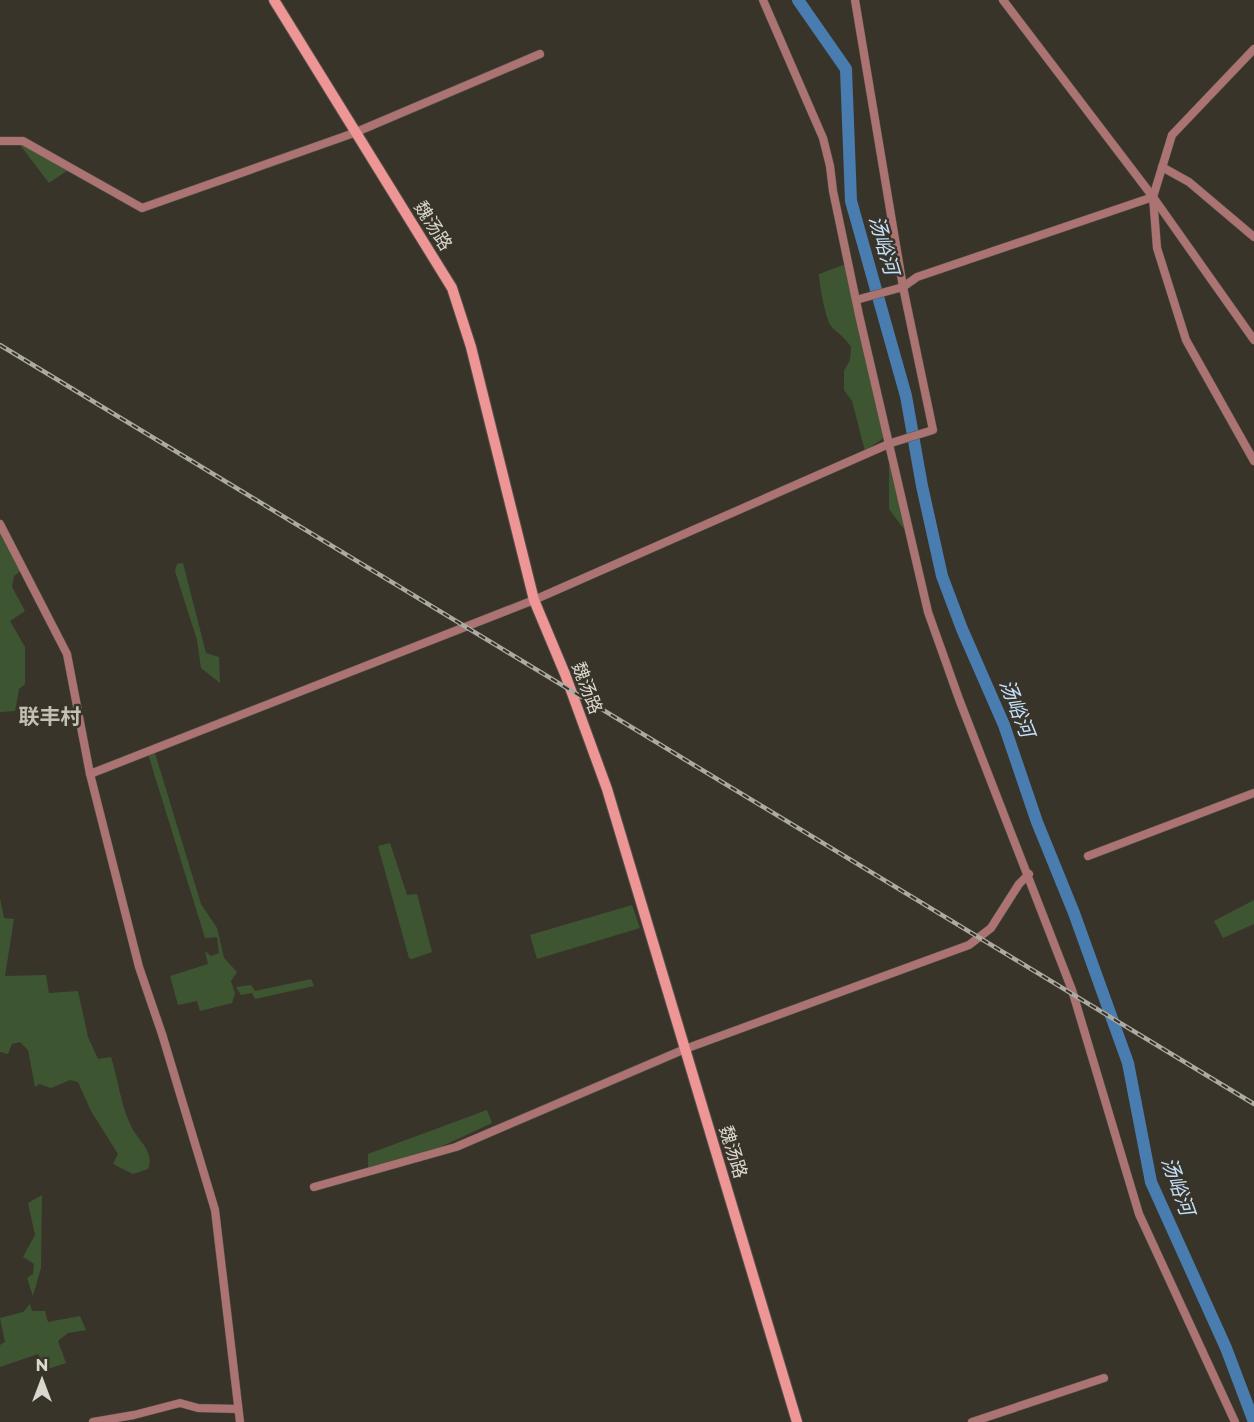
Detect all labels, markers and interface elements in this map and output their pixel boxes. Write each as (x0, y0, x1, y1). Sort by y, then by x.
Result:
street label: 魏汤路 (409, 197, 457, 255)
water label: 汤峪河 (864, 213, 905, 281)
street label: 魏汤路 (567, 659, 607, 717)
water label: 汤峪河 (995, 676, 1041, 744)
district label: 联丰村 (19, 704, 82, 729)
street label: 魏汤路 (715, 1123, 751, 1181)
water label: 汤峪河 (1156, 1154, 1201, 1222)
north arrow (12, 1350, 72, 1410)
text: N (36, 1356, 48, 1375)

